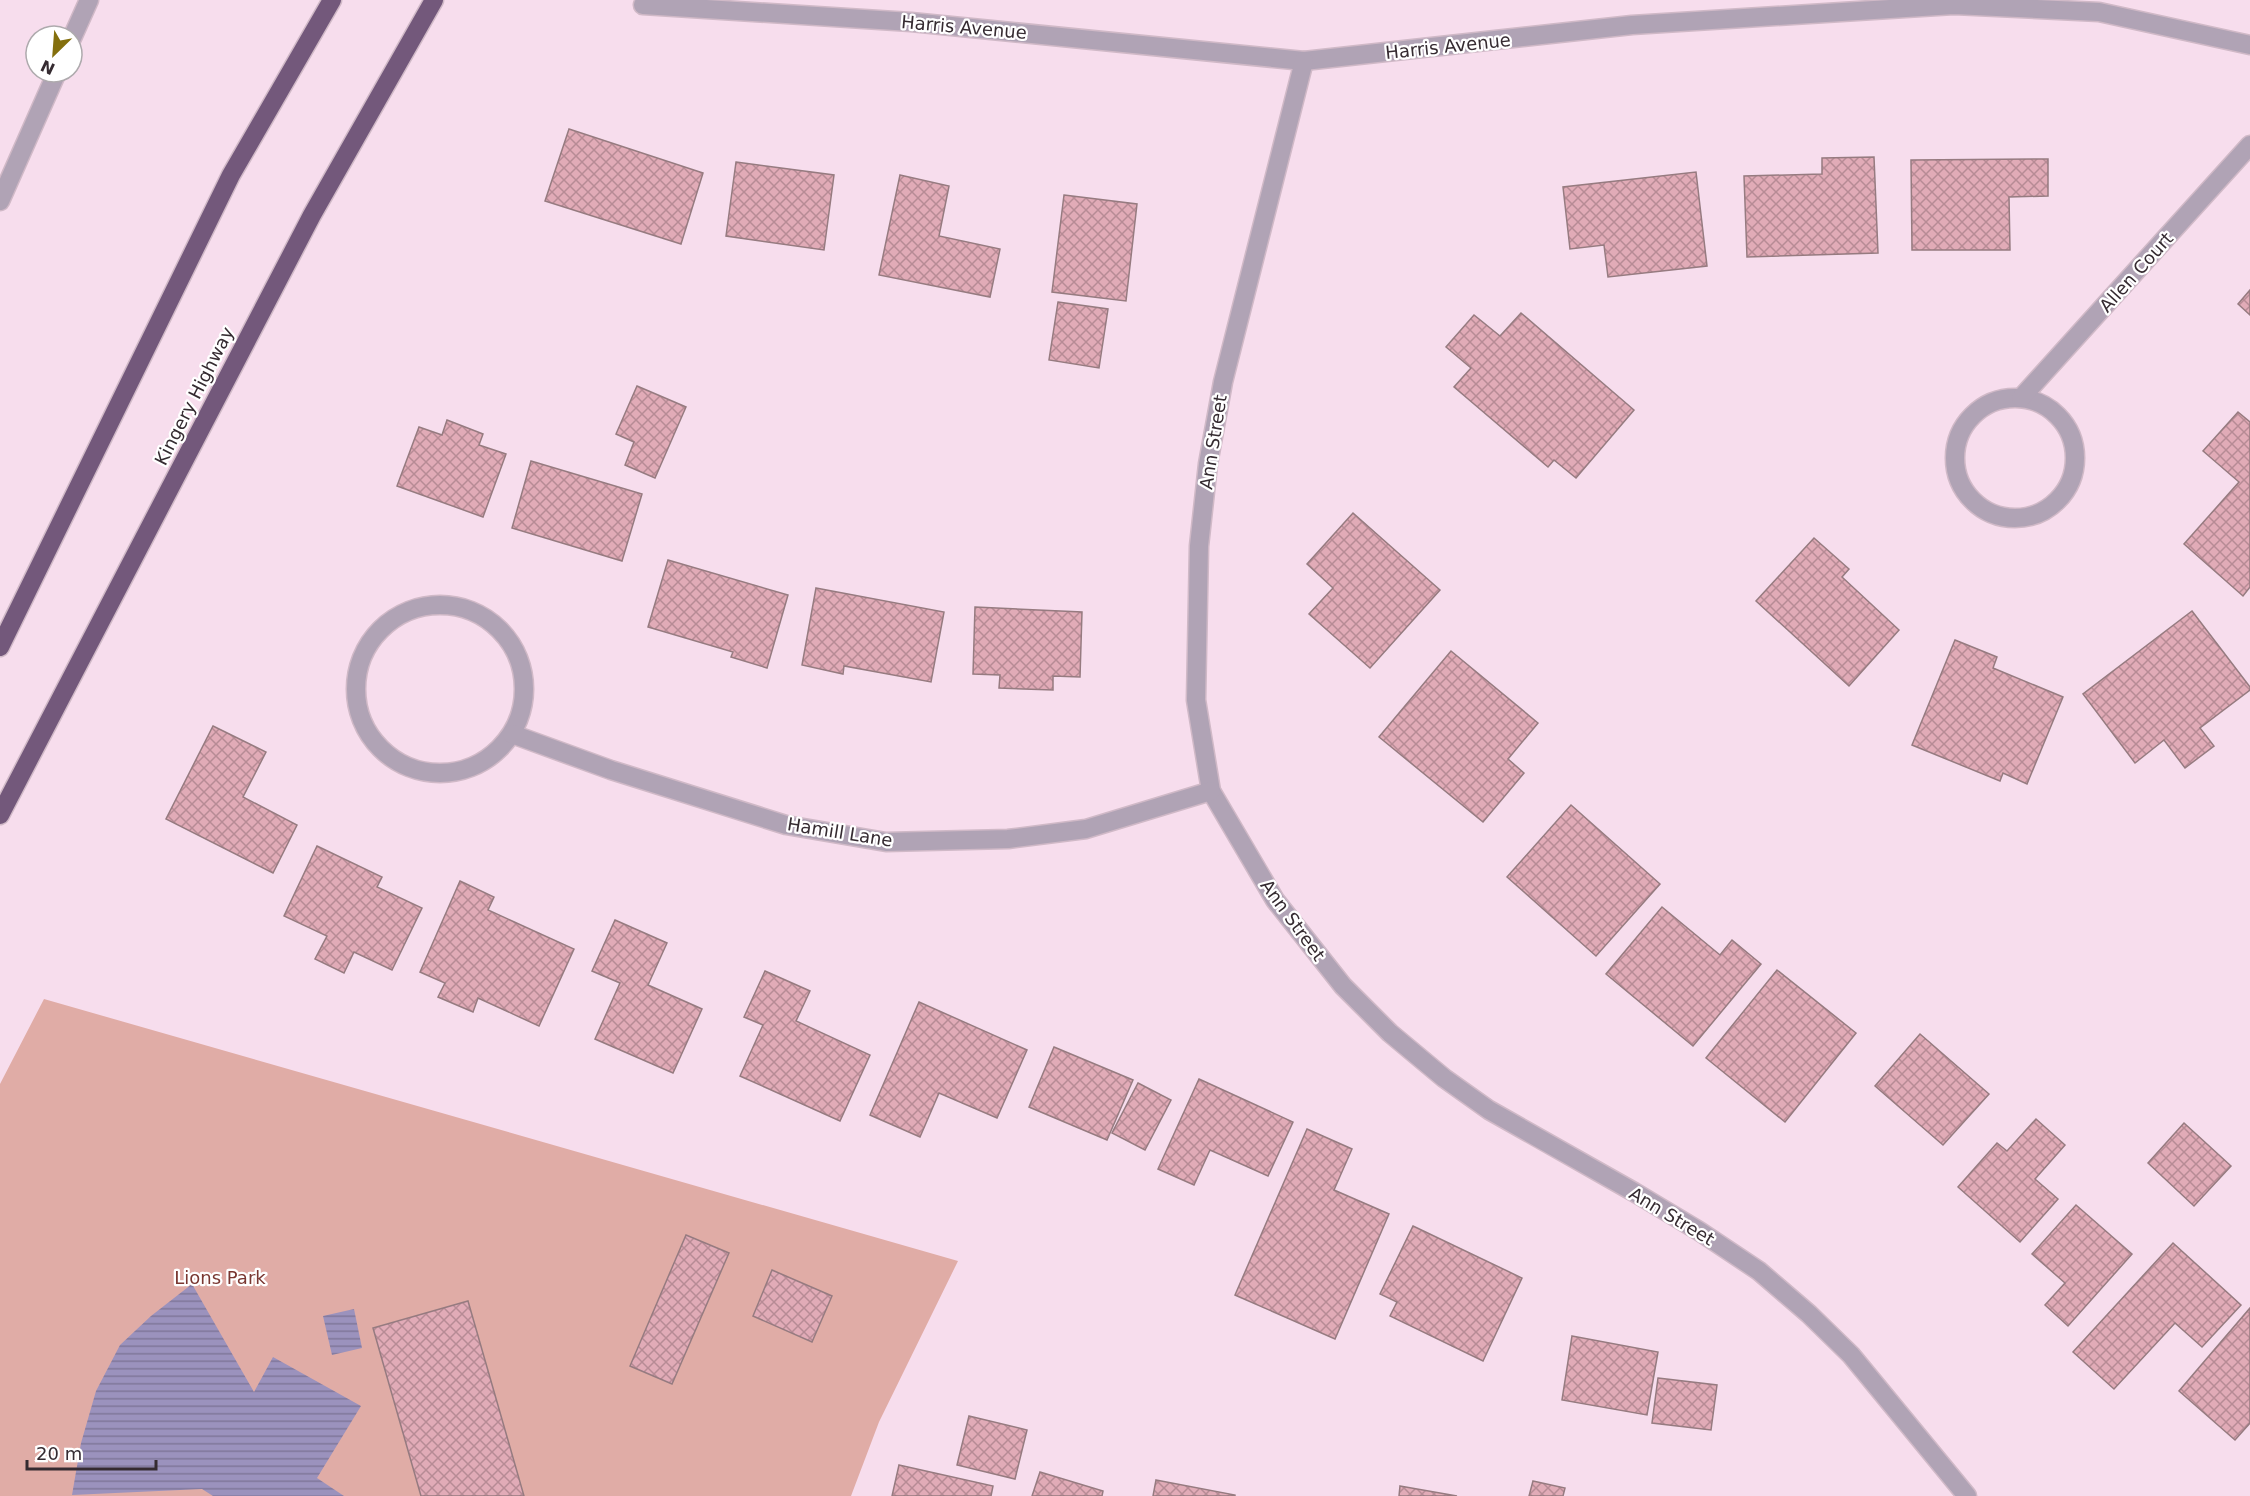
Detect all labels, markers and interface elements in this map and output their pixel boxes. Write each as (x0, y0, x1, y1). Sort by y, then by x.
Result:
street label: Harris Avenue (900, 11, 1028, 43)
north arrow (24, 24, 84, 84)
street label: Harris Avenue (1384, 29, 1512, 63)
text: N (38, 56, 58, 79)
street label: Allen Court (2095, 228, 2177, 316)
street label: Kingery Highway (150, 323, 238, 469)
street label: Ann Street (1195, 393, 1231, 491)
street label: Hamill Lane (786, 813, 894, 851)
street label: Ann Street (1256, 875, 1330, 965)
street label: Ann Street (1626, 1182, 1718, 1250)
park label: Lions Park (174, 1267, 266, 1288)
scale bar (27, 1433, 156, 1471)
text: 20 m (36, 1443, 82, 1464)

